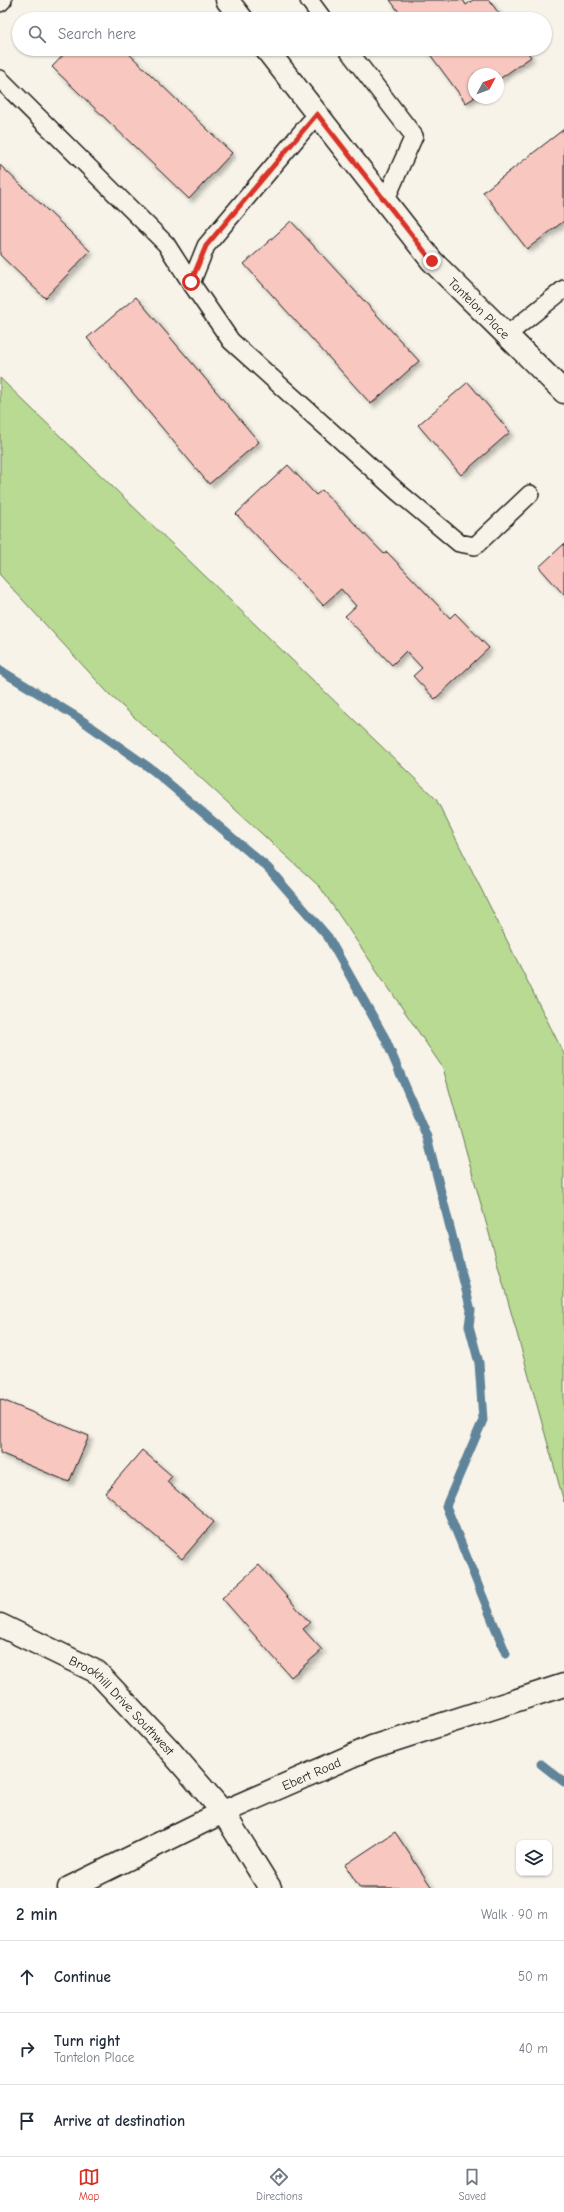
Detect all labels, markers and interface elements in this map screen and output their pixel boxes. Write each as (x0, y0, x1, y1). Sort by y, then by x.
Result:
search box (12, 12, 552, 56)
icon: search (26, 23, 48, 45)
text: Search here (58, 25, 136, 43)
north arrow (468, 68, 504, 104)
route end (423, 252, 441, 270)
route start (182, 273, 200, 291)
street label: Tantelon Place (445, 275, 513, 342)
street label: Brookhill Drive Southwest (67, 1653, 178, 1759)
street label: Ebert Road (280, 1755, 343, 1793)
map controls (516, 1840, 552, 1876)
button: layers (516, 1840, 552, 1876)
text: 2 min (16, 1905, 57, 1924)
text: Walk · 90 m (481, 1907, 548, 1922)
icon: ahead (16, 1966, 38, 1988)
text: Continue (54, 1968, 111, 1986)
text: 50 m (518, 1969, 548, 1984)
text: Turn right (54, 2032, 120, 2050)
icon: right (16, 2038, 38, 2060)
text: 40 m (519, 2041, 548, 2056)
text: Tantelon Place (54, 2050, 134, 2065)
icon: arrive (16, 2110, 38, 2132)
text: Arrive at destination (54, 2112, 185, 2130)
tab: Map (78, 2166, 100, 2203)
tab: Directions (256, 2166, 303, 2203)
tab: Saved (459, 2166, 486, 2203)

